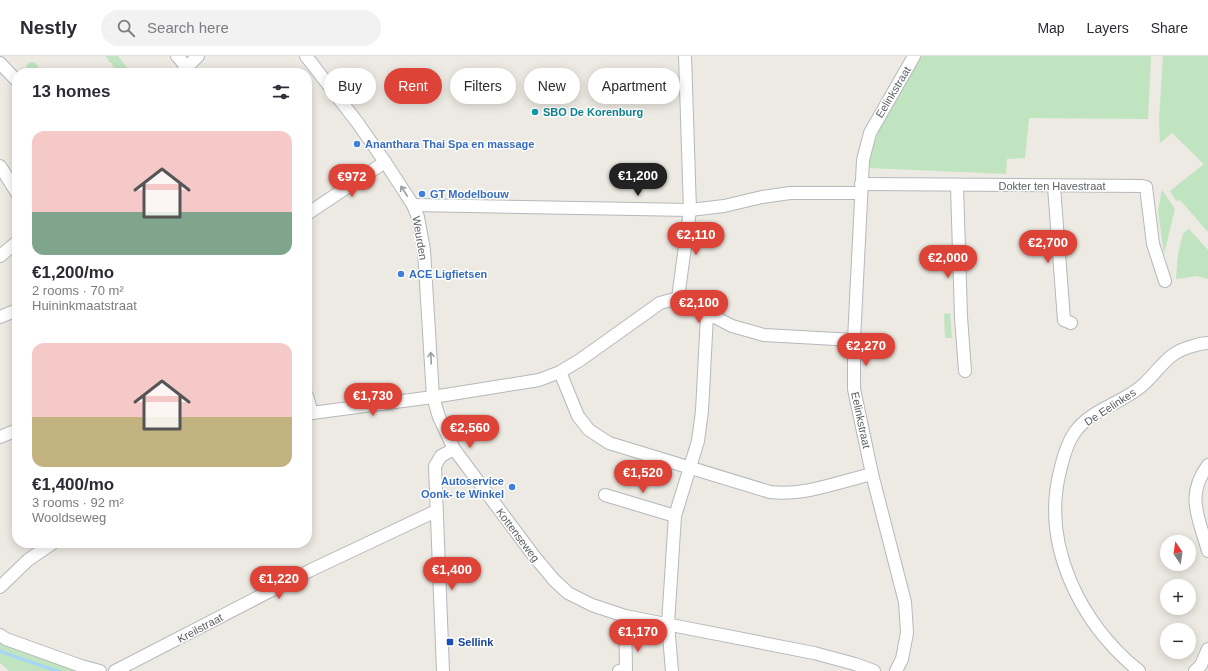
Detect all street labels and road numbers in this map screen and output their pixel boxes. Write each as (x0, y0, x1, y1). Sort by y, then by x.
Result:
street label: Eelinkstraat (873, 64, 913, 120)
street label: Dokter ten Havestraat (999, 180, 1106, 192)
street label: Weurden (410, 215, 430, 261)
street label: De Eelinkes (1082, 386, 1138, 428)
street label: Eelinkstraat (849, 391, 873, 449)
street label: Kottenseweg (494, 506, 542, 564)
street label: Kreilstraat (175, 611, 225, 645)

